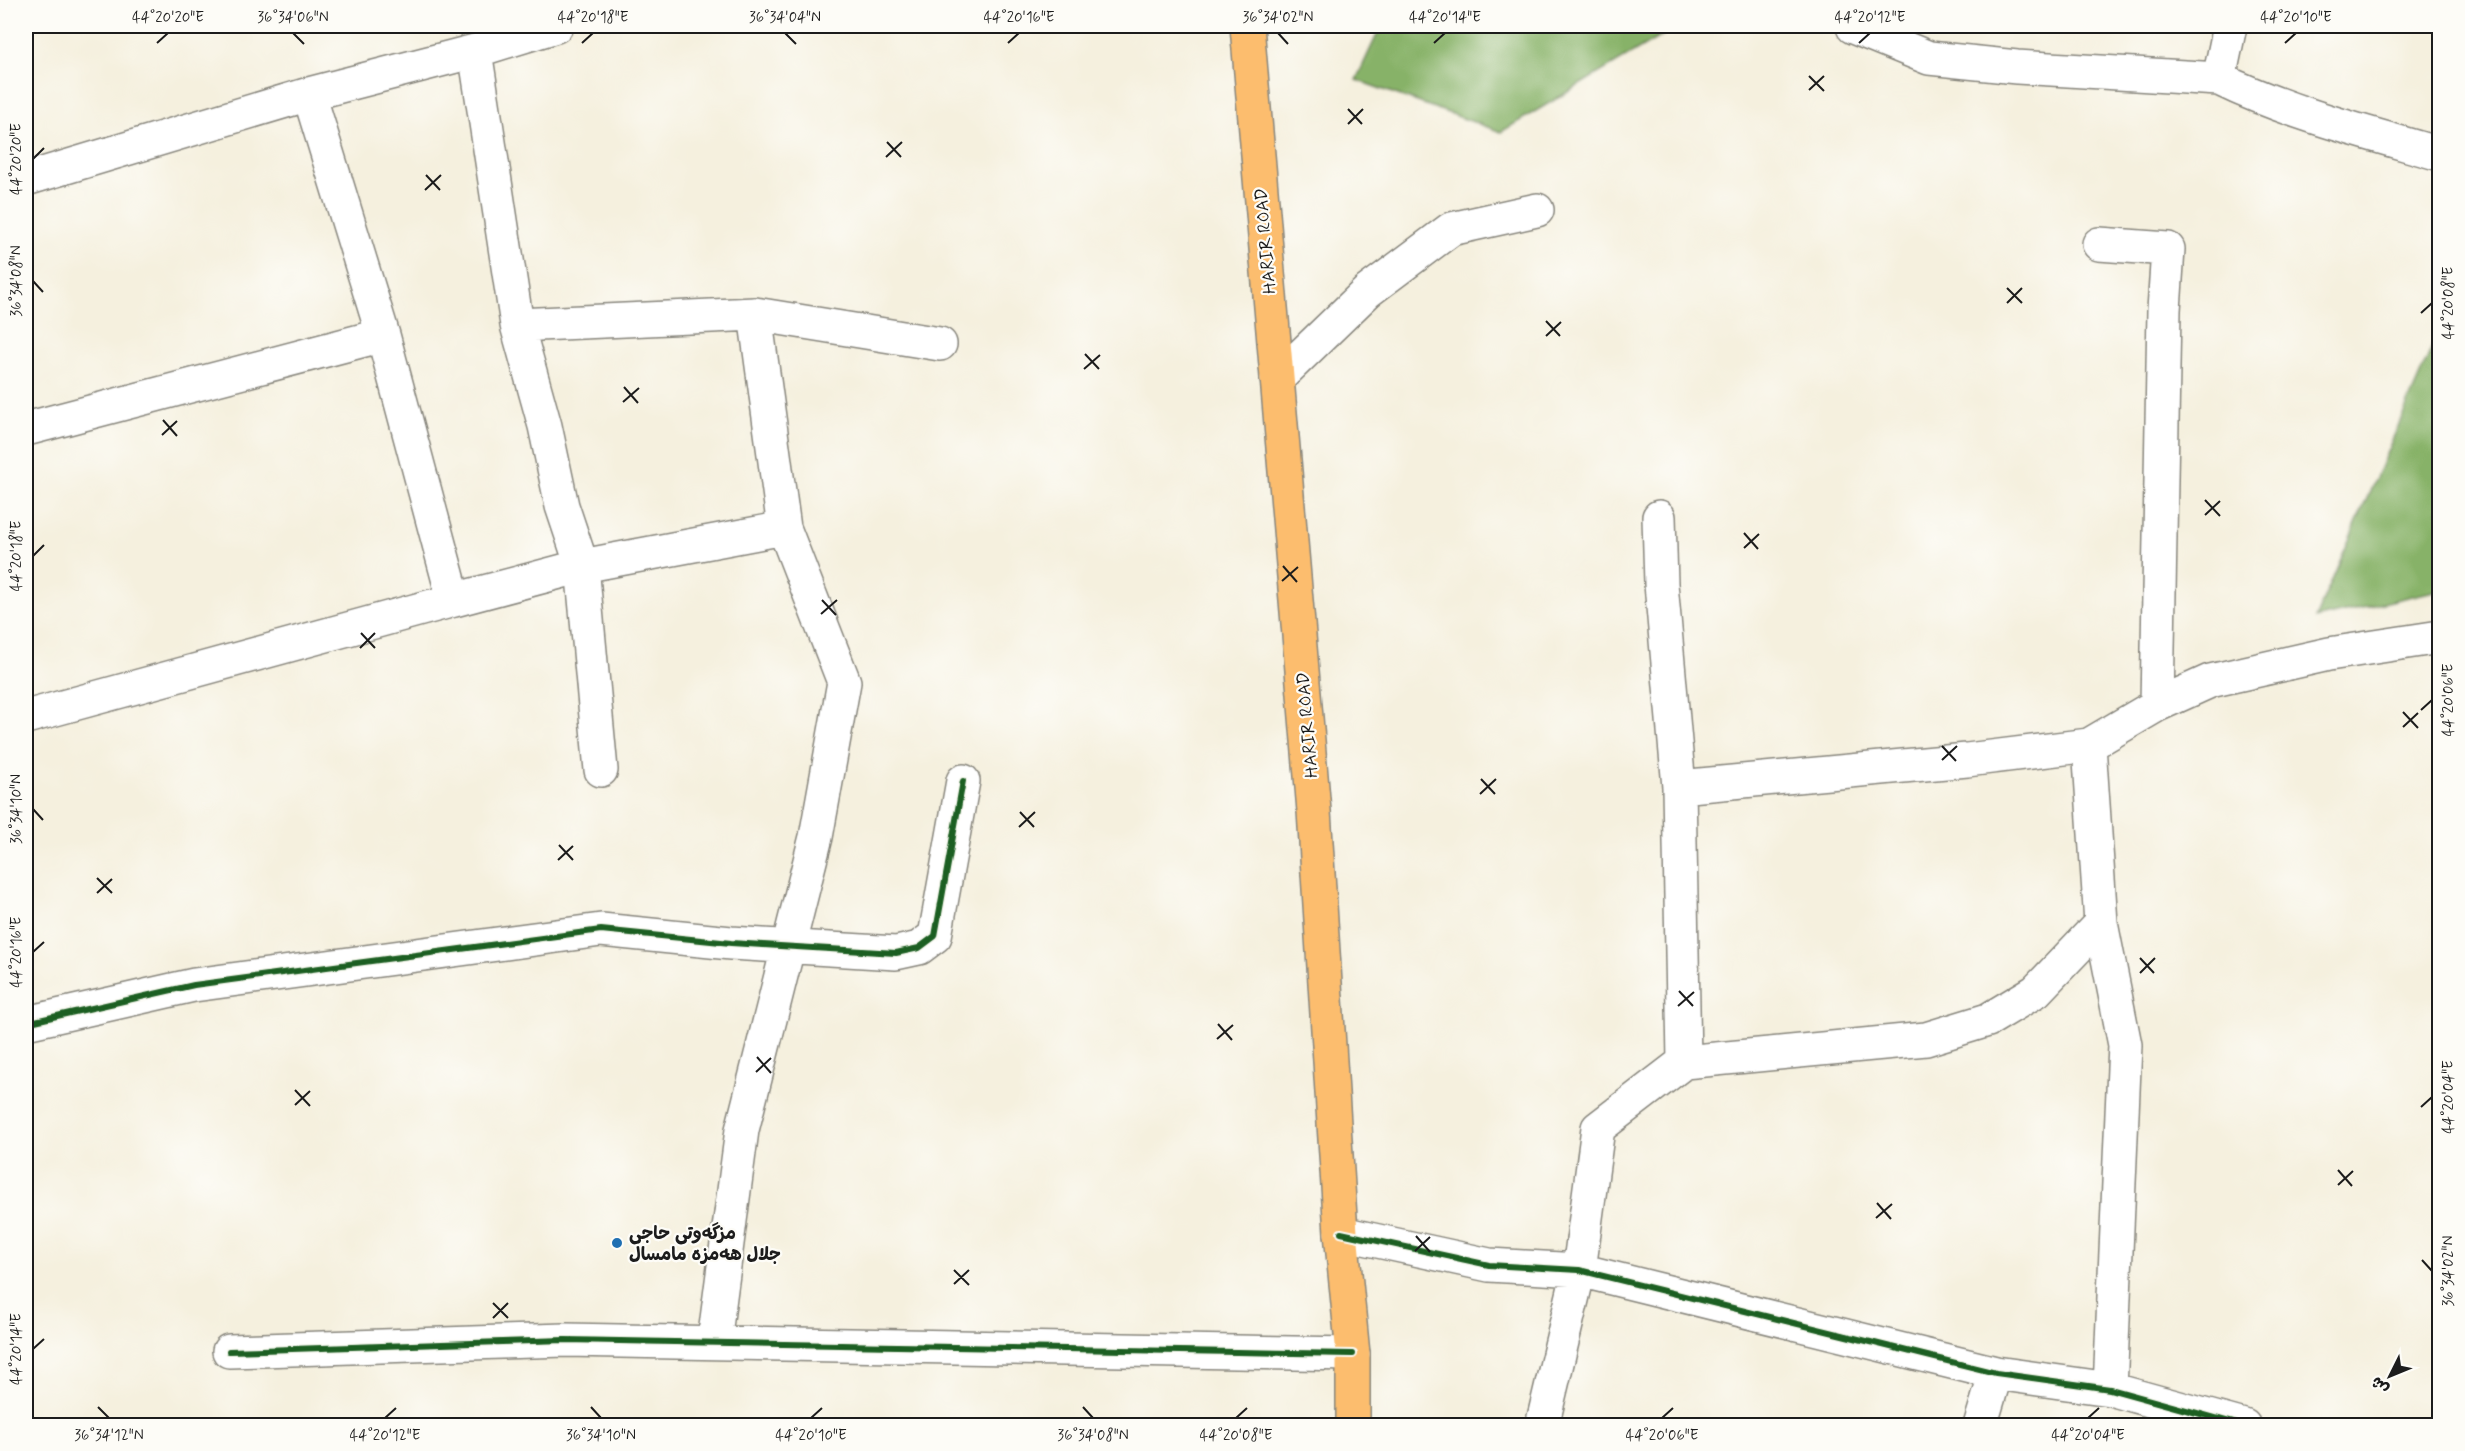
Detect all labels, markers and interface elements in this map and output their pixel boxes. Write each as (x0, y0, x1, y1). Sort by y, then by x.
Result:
text: 44°20'20"E (132, 8, 204, 28)
text: 36°34'06"N (257, 8, 329, 28)
text: 44°20'18"E (557, 8, 629, 28)
text: 36°34'04"N (749, 8, 821, 28)
text: 44°20'16"E (983, 8, 1055, 28)
text: 36°34'02"N (1243, 8, 1313, 28)
text: 44°20'14"E (1409, 8, 1481, 28)
text: 44°20'12"E (1835, 8, 1906, 28)
text: 44°20'10"E (2260, 8, 2332, 28)
text: 44°20'20"E (7, 123, 27, 195)
street label: HARIR ROAD (1249, 187, 1283, 295)
text: 36°34'08"N (7, 245, 27, 317)
text: 44°20'08"E (2439, 266, 2459, 339)
text: 44°20'18"E (7, 520, 27, 592)
text: 44°20'06"E (2439, 663, 2459, 736)
street label: HARIR ROAD (1291, 671, 1325, 779)
text: 36°34'10"N (7, 774, 27, 844)
text: 44°20'16"E (7, 916, 27, 988)
text: 44°20'04"E (2439, 1060, 2459, 1134)
place label: مزگەوتی حاجی جلال هەمزە مامسال (629, 1222, 781, 1267)
marker: مزگەوتی حاجی جلال هەمزە مامسال (610, 1236, 624, 1250)
text: 36°34'02"N (2439, 1236, 2459, 1306)
text: 44°20'14"E (7, 1313, 27, 1385)
north arrow (2360, 1346, 2420, 1406)
text: ش (2366, 1372, 2394, 1399)
text: 36°34'12"N (74, 1426, 144, 1446)
text: 44°20'12"E (350, 1426, 421, 1446)
text: 36°34'10"N (566, 1426, 636, 1446)
text: 44°20'10"E (775, 1426, 847, 1446)
text: 36°34'08"N (1057, 1426, 1129, 1446)
text: 44°20'08"E (1200, 1426, 1273, 1446)
text: 44°20'06"E (1626, 1426, 1699, 1446)
text: 44°20'04"E (2051, 1426, 2125, 1446)

